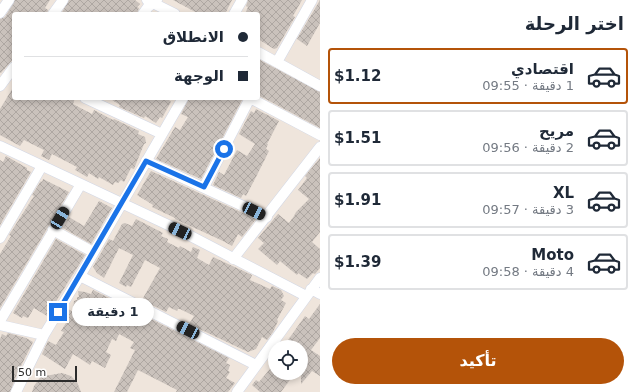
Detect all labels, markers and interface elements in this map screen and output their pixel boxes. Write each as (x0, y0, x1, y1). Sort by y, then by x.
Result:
text: اختر الرحلة (525, 13, 624, 34)
text: الانطلاق (163, 28, 224, 46)
icon: car (586, 58, 622, 94)
text: اقتصادي (511, 60, 574, 78)
text: الوجهة (174, 67, 224, 85)
text: $1.12 (334, 67, 381, 85)
text: 1 دقيقة · 09:55 (482, 78, 574, 93)
icon: car (586, 120, 622, 156)
text: مريح (539, 122, 574, 140)
text: $1.51 (334, 129, 381, 147)
route start (215, 140, 233, 158)
text: 2 دقيقة · 09:56 (482, 140, 574, 155)
icon: car (586, 182, 622, 218)
text: XL (553, 184, 574, 202)
text: $1.91 (334, 191, 381, 209)
car (241, 200, 267, 222)
text: 3 دقيقة · 09:57 (482, 202, 574, 217)
car (49, 205, 71, 231)
car (167, 220, 193, 242)
icon: car (586, 244, 622, 280)
text: Moto (531, 246, 574, 264)
text: $1.39 (334, 253, 381, 271)
text: 4 دقيقة · 09:58 (482, 264, 574, 279)
callout: 1 دقيقة (72, 298, 154, 326)
route end (49, 303, 67, 321)
text: 1 دقيقة (87, 304, 139, 319)
car (175, 319, 201, 341)
button: تأكيد (332, 338, 624, 384)
map controls (268, 340, 308, 380)
button: locate (268, 340, 308, 380)
scale bar (12, 364, 77, 383)
text: 50 m (18, 366, 46, 379)

